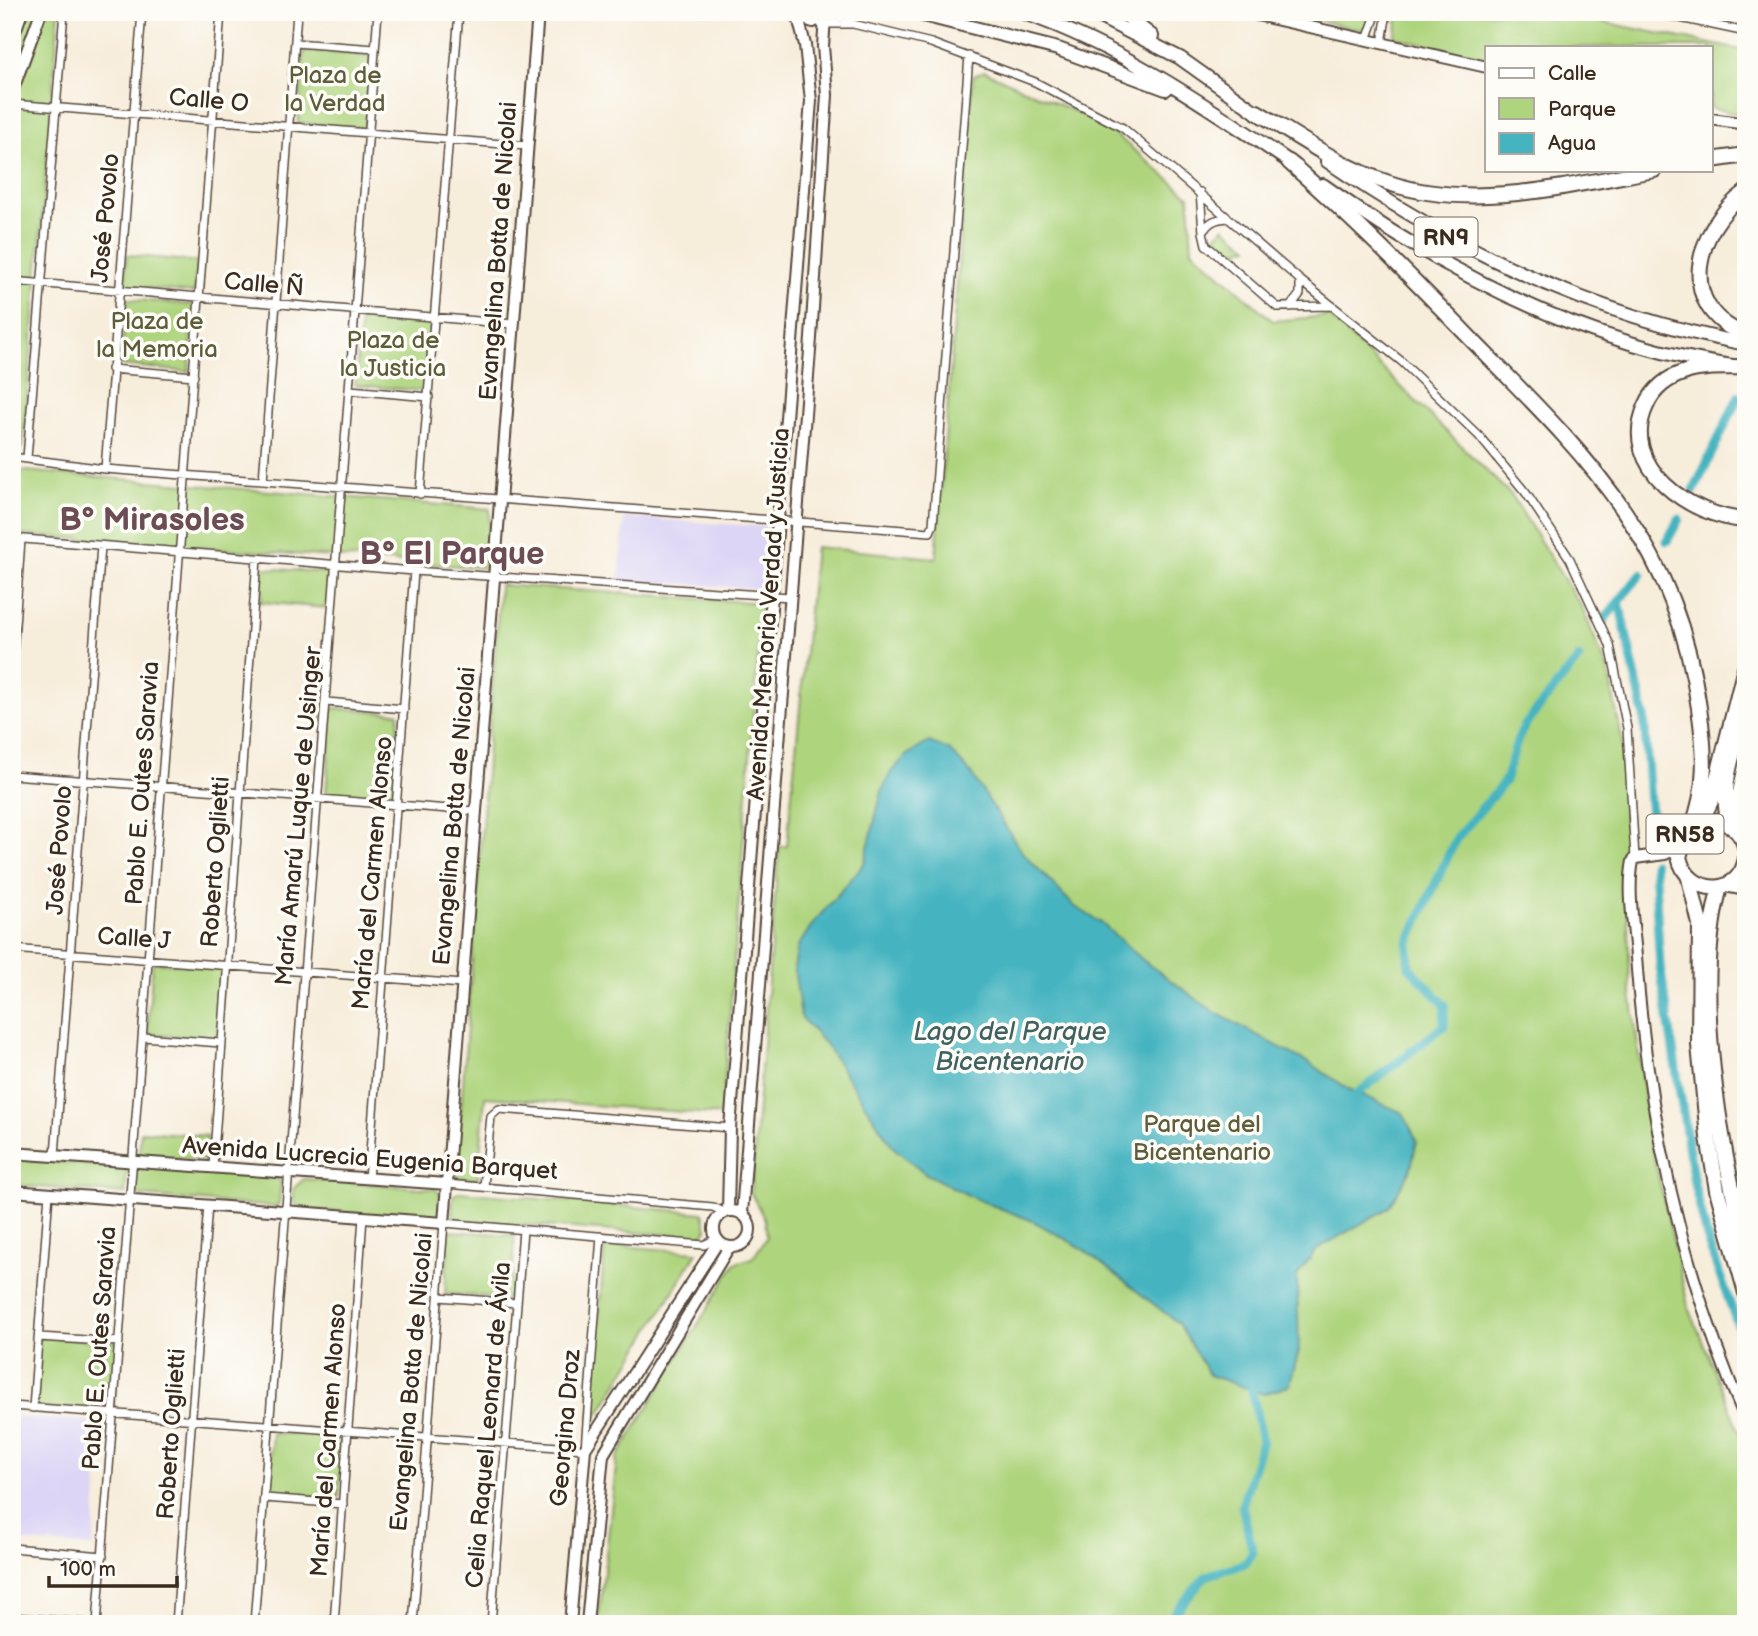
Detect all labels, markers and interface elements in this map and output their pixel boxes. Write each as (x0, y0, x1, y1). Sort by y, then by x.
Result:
legend (1485, 46, 1712, 172)
park label: Plaza de la Verdad (285, 61, 386, 118)
text: Calle (1548, 61, 1597, 86)
street label: Calle O (168, 83, 250, 118)
text: Parque (1548, 97, 1616, 122)
street label: Evangelina Botta de Nicolai (474, 101, 523, 402)
text: Agua (1548, 131, 1596, 156)
street label: José Povolo (85, 152, 126, 284)
road number: RN9 (1414, 218, 1478, 256)
street label: Calle Ñ (223, 267, 305, 302)
park label: Plaza de la Memoria (96, 307, 218, 364)
park label: Plaza de la Justicia (340, 326, 446, 383)
street label: Avenida Memoria Verdad y Justicia (741, 427, 796, 802)
district label: Bº Mirasoles (59, 501, 245, 540)
district label: Bº El Parque (360, 535, 544, 574)
street label: María Amarú Luque de Usinger (269, 645, 328, 987)
street label: Pablo E. Outes Saravia (120, 660, 165, 906)
street label: Evangelina Botta de Nicolai (427, 666, 482, 967)
street label: María del Carmen Alonso (346, 735, 399, 1011)
street label: Roberto Oglietti (195, 775, 236, 949)
street label: José Povolo (41, 784, 78, 916)
road number: RN58 (1646, 814, 1724, 854)
street label: Calle J (96, 921, 172, 956)
water label: Lago del Parque Bicentenario (913, 1017, 1107, 1078)
park label: Parque del Bicentenario (1133, 1110, 1271, 1167)
street label: Avenida Lucrecia Eugenia Barquet (181, 1131, 559, 1186)
street label: Pablo E. Outes Saravia (77, 1225, 122, 1471)
street label: Evangelina Botta de Nicolai (384, 1232, 439, 1533)
street label: Celia Raquel Leonard de Ávila (459, 1261, 517, 1589)
street label: María del Carmen Alonso (304, 1302, 353, 1578)
street label: Roberto Oglietti (151, 1347, 192, 1521)
street label: Georgina Droz (544, 1348, 587, 1508)
scale bar (49, 1545, 177, 1589)
text: 100 m (60, 1557, 116, 1582)

